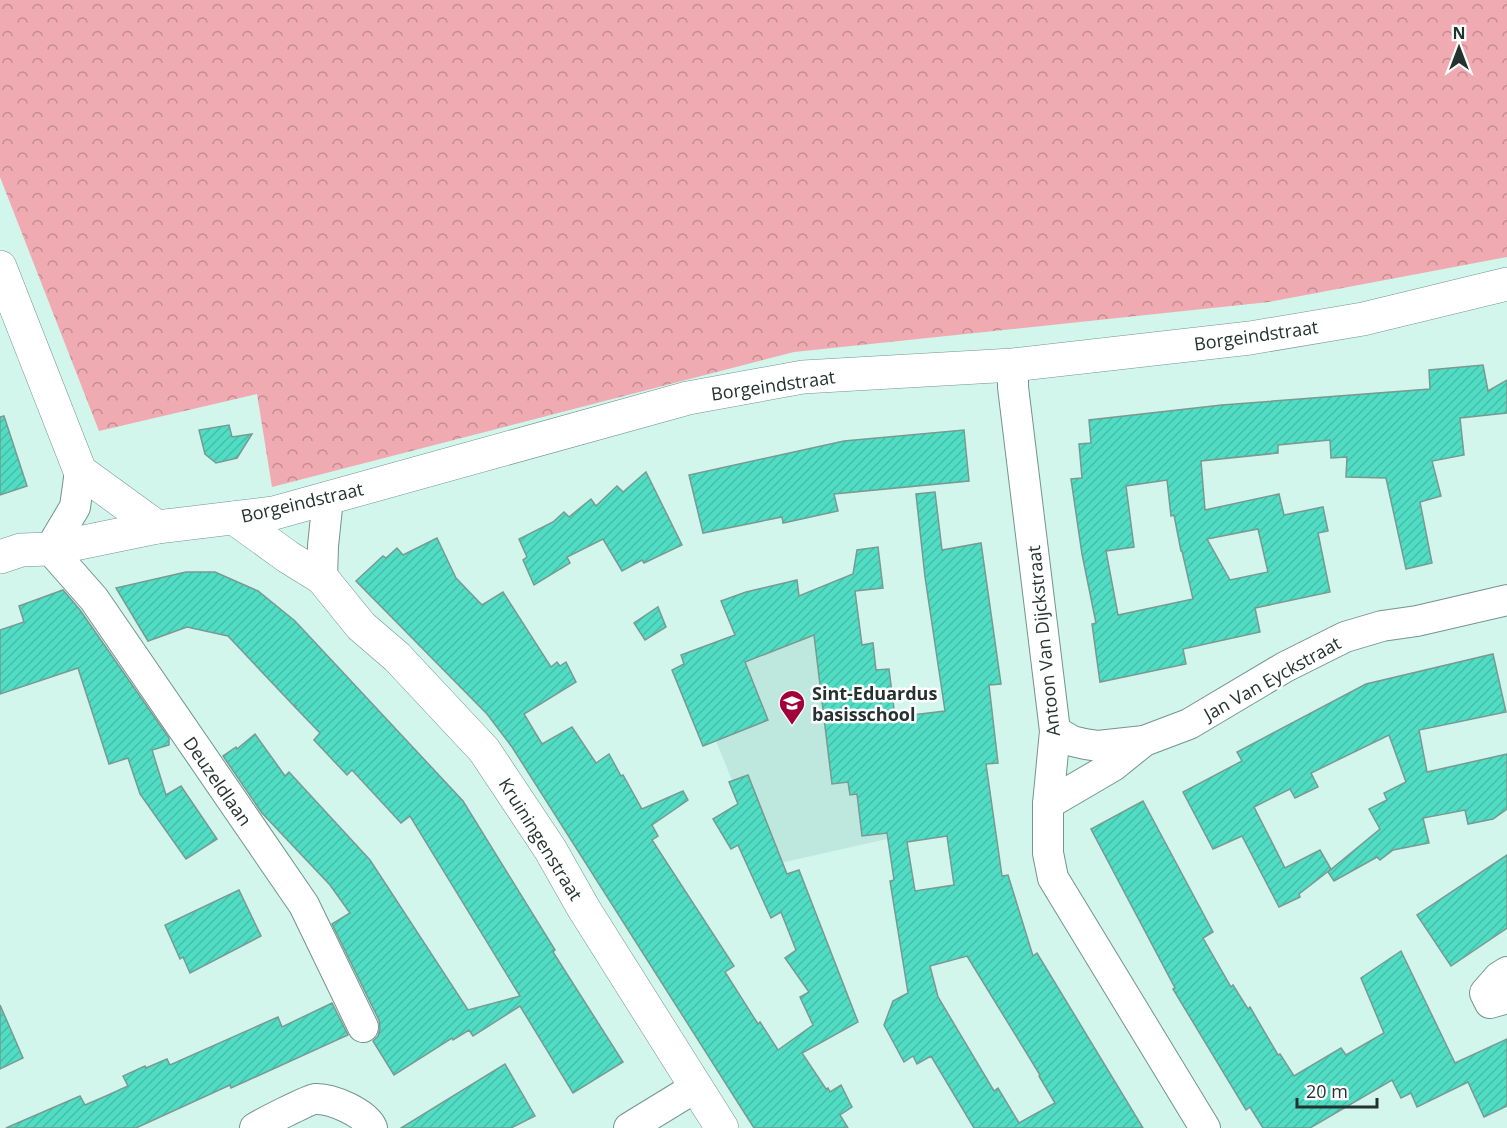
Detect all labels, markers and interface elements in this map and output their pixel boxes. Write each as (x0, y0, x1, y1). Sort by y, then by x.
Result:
north arrow (1429, 18, 1489, 78)
text: N (1452, 22, 1466, 44)
street label: Borgeindstraat (1192, 314, 1320, 356)
street label: Borgeindstraat (709, 364, 837, 406)
street label: Borgeindstraat (238, 476, 366, 528)
street label: Antoon Van Dijckstraat (1021, 544, 1065, 738)
street label: Jan Van Eyckstraat (1198, 630, 1345, 727)
place label: Sint-Eduardus basisschool (812, 681, 937, 726)
school or university icon: Sint-Eduardus basisschool (777, 688, 807, 726)
street label: Deuzeldlaan (178, 732, 258, 830)
street label: Kruiningenstraat (494, 773, 588, 905)
scale bar (1297, 1071, 1376, 1109)
text: 20 m (1306, 1079, 1348, 1103)

